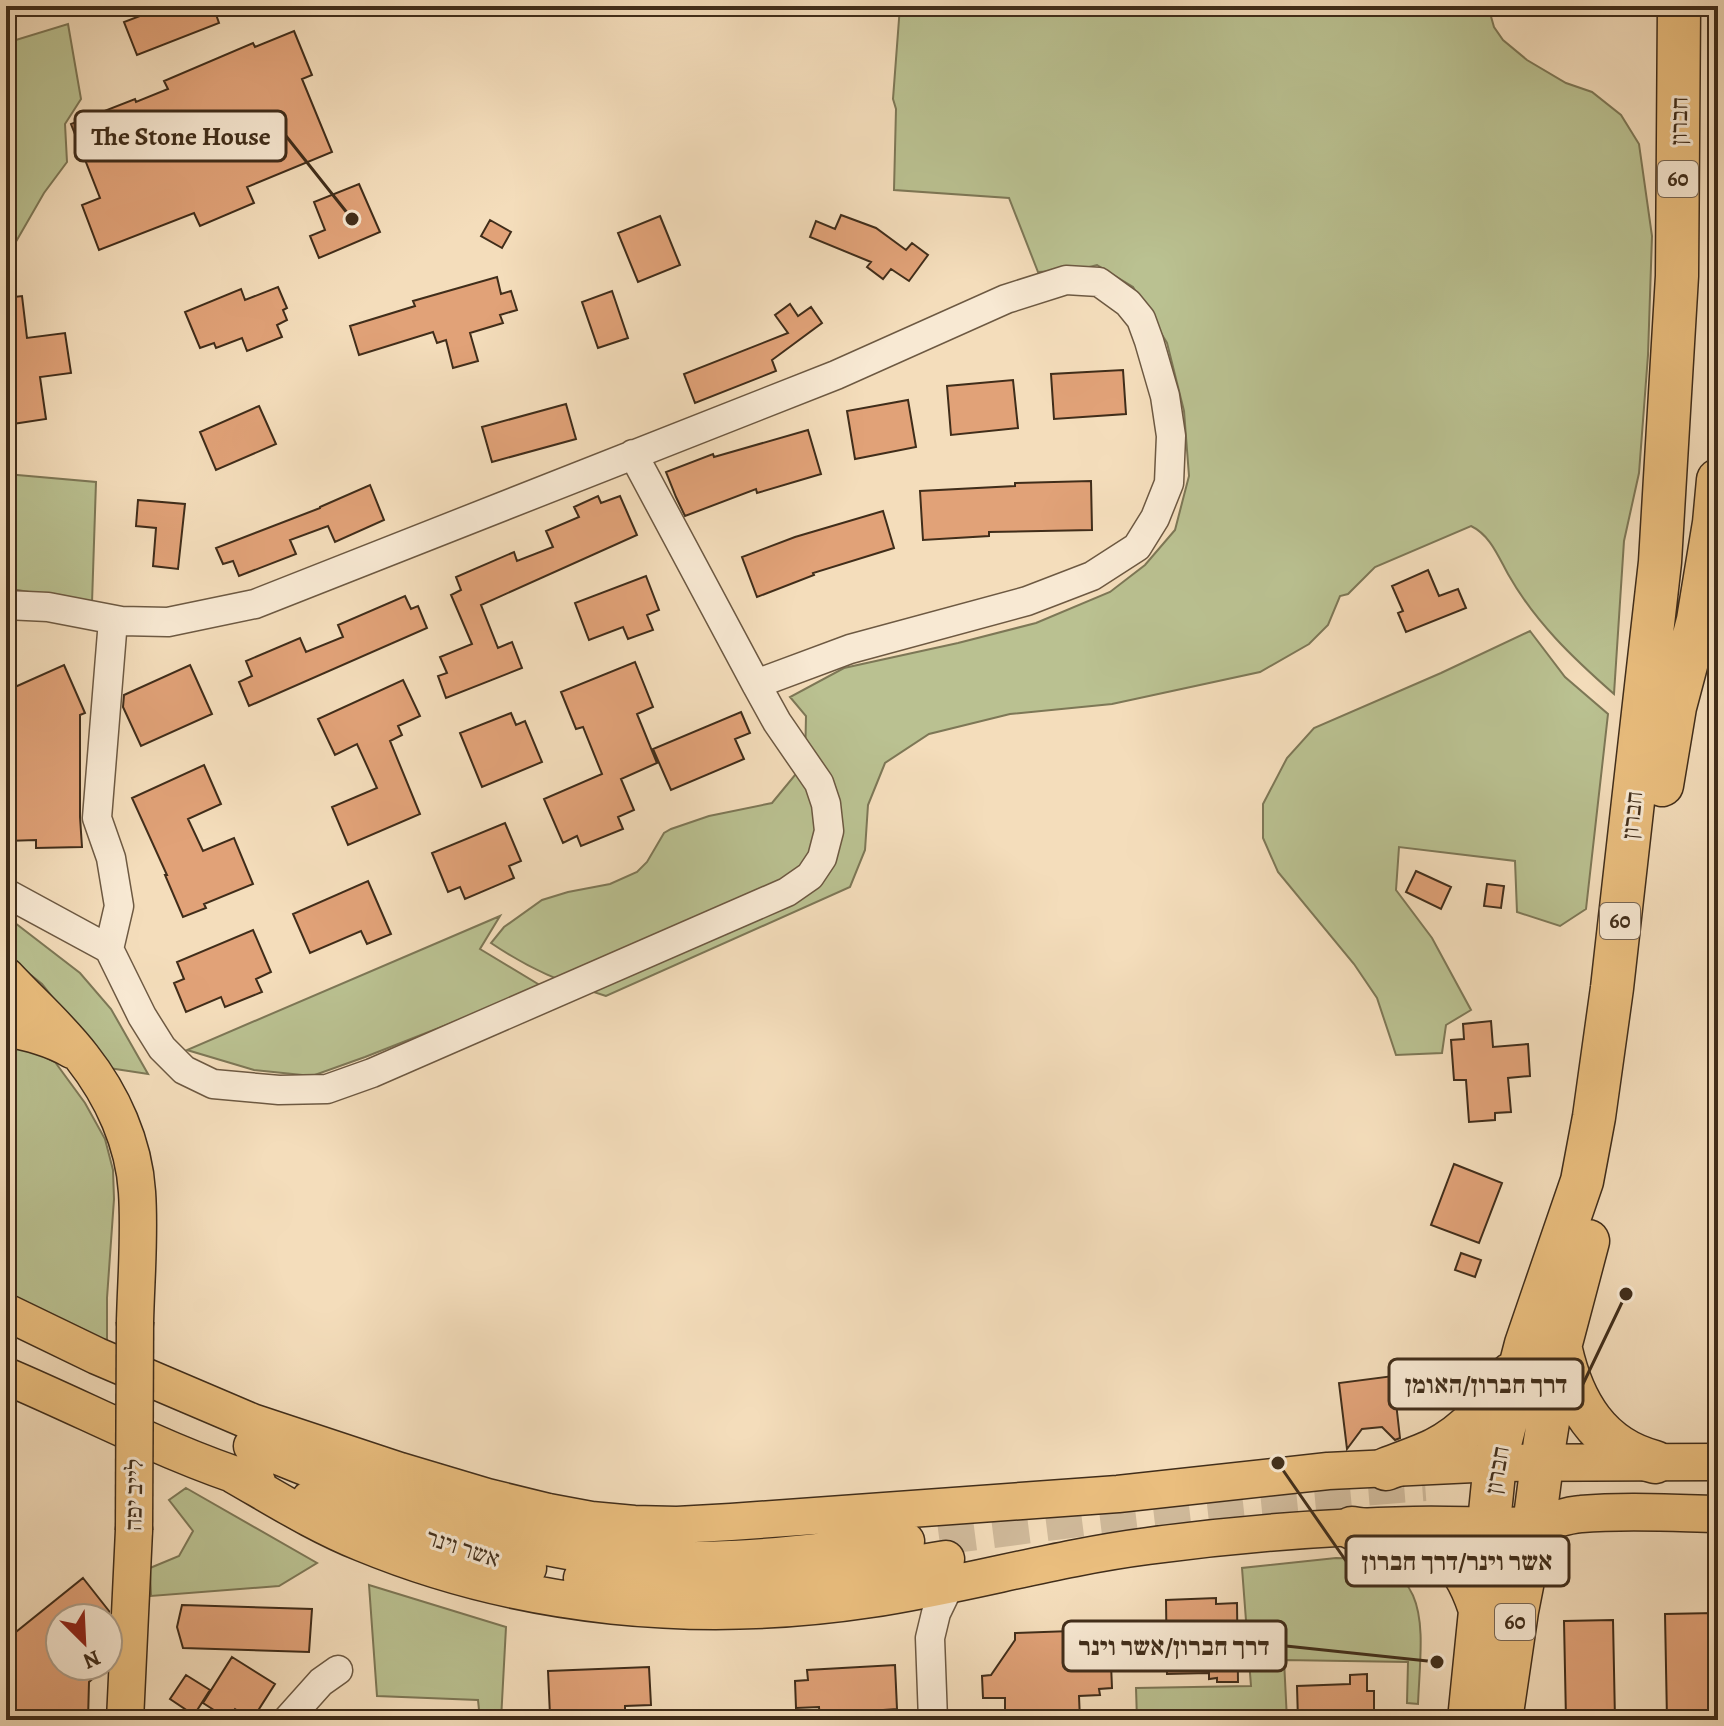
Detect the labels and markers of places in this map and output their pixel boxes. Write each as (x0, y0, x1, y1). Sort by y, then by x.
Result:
callout: The Stone House (75, 111, 286, 161)
callout: דרך חברון/האומן (1389, 1359, 1583, 1409)
callout: אשר וינר/דרך חברון (1346, 1536, 1569, 1586)
callout: דרך חברון/אשר וינר (1063, 1621, 1286, 1671)

